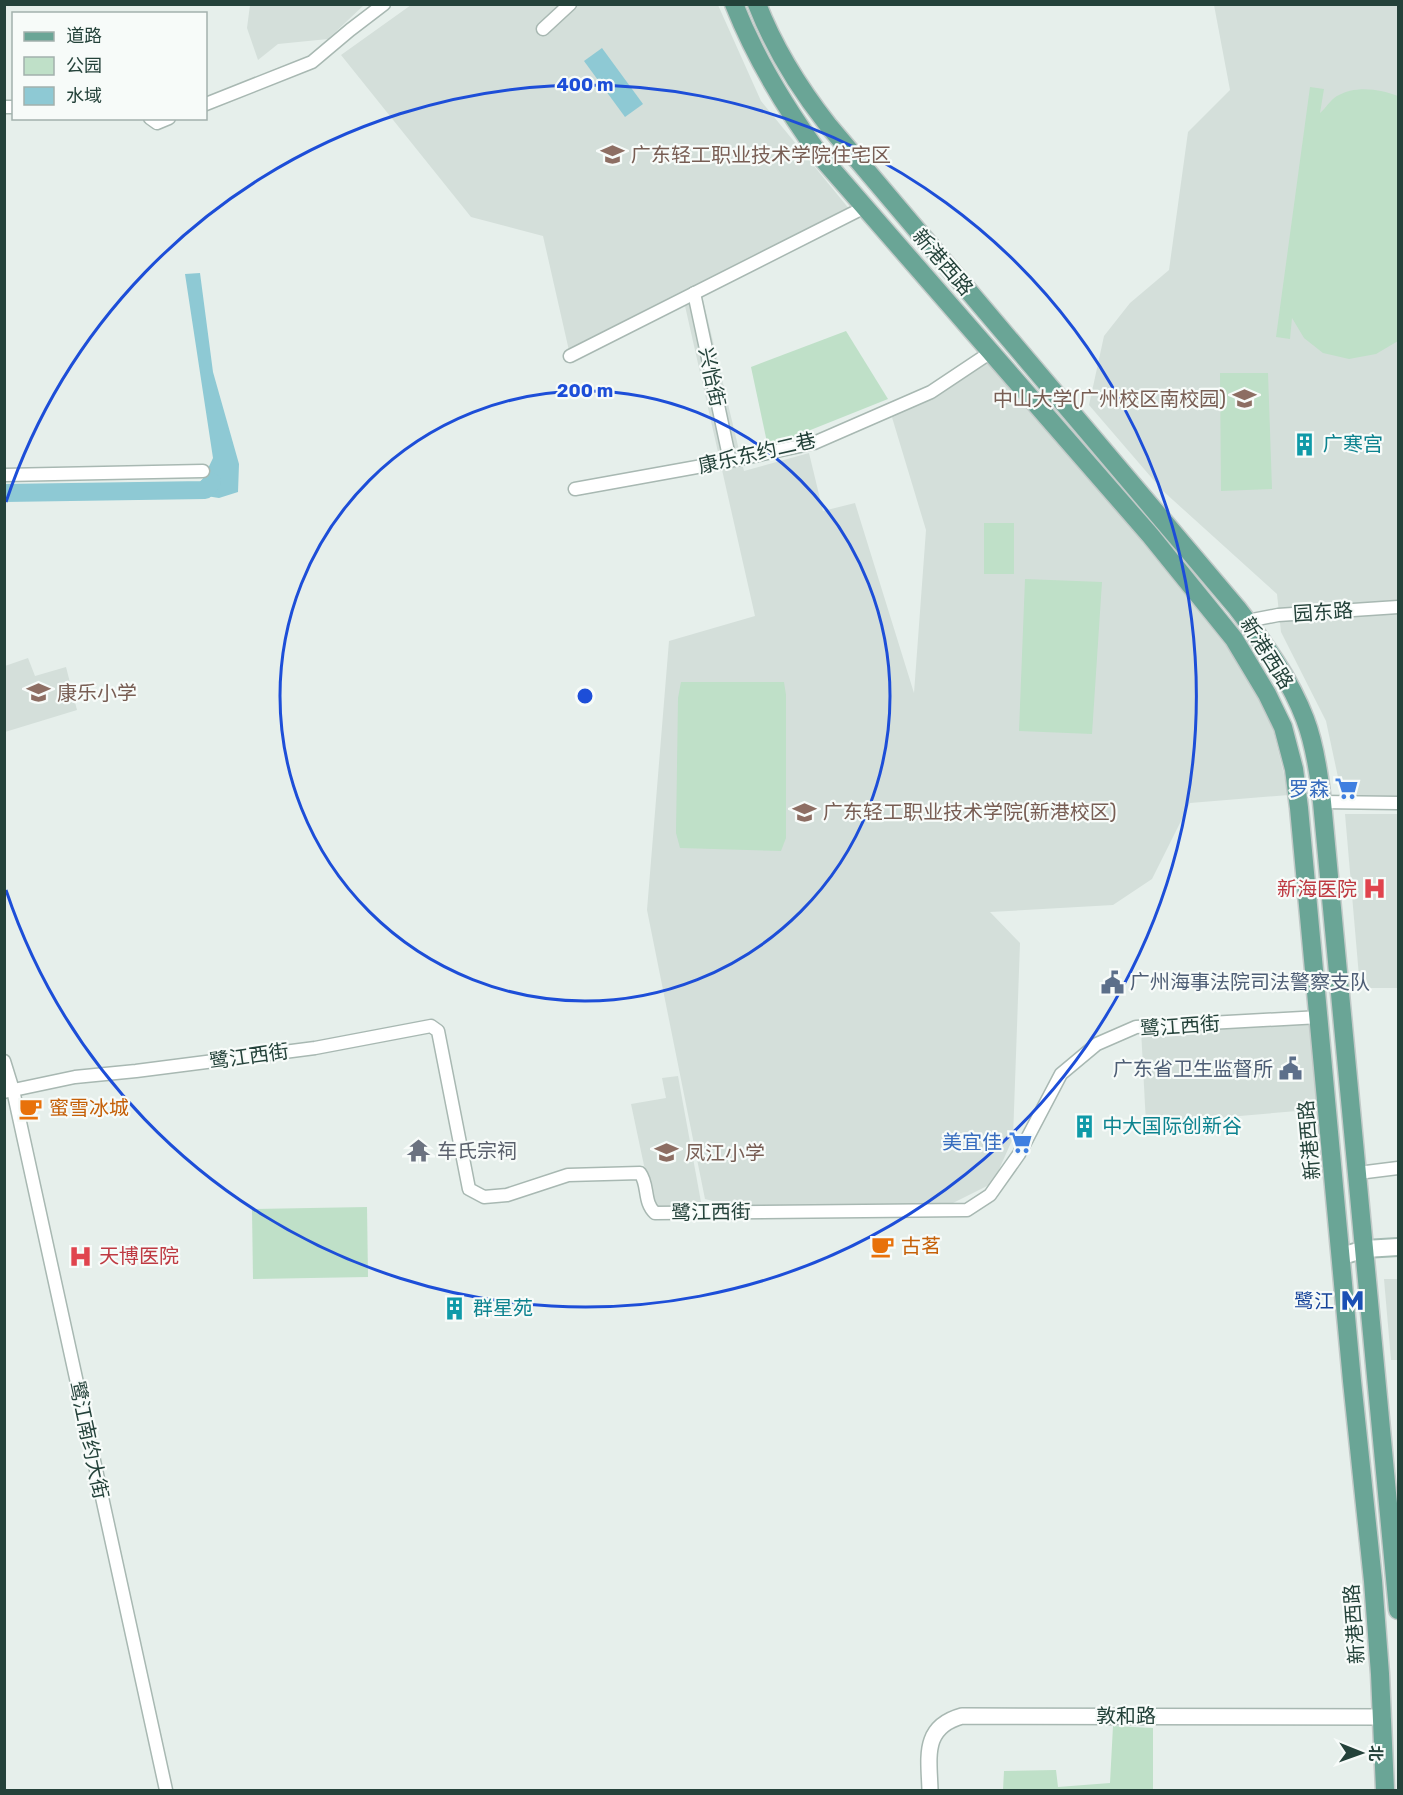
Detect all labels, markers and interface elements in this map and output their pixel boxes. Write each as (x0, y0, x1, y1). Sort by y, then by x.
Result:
legend (12, 12, 207, 120)
text: 道路 (66, 25, 102, 47)
text: 公园 (66, 55, 102, 77)
text: 400 m (556, 74, 614, 96)
text: 水域 (66, 85, 102, 107)
school or university icon: 广东轻工职业技术学院住宅区 (600, 142, 626, 168)
place label: 广东轻工职业技术学院住宅区 (631, 143, 891, 167)
street label: 新港西路 (908, 224, 978, 300)
street label: 兴怡街 (694, 345, 730, 409)
text: 200 m (557, 380, 613, 402)
school or university icon: 中山大学(广州校区南校园) (1231, 386, 1257, 412)
place label: 中山大学(广州校区南校园) (992, 387, 1226, 411)
street label: 康乐东约二巷 (696, 428, 818, 478)
building icon: 广寒宫 (1292, 431, 1318, 457)
place label: 广寒宫 (1323, 432, 1383, 456)
street label: 园东路 (1292, 598, 1354, 626)
street label: 新港西路 (1236, 613, 1298, 693)
school or university icon: 康乐小学 (26, 680, 52, 706)
place label: 康乐小学 (57, 681, 137, 705)
centre of rings (575, 686, 595, 706)
supermarket icon: 罗森 (1334, 776, 1360, 802)
place label: 罗森 (1289, 777, 1329, 801)
school or university icon: 广东轻工职业技术学院(新港校区) (792, 799, 818, 825)
place label: 广东轻工职业技术学院(新港校区) (823, 800, 1117, 824)
hospital icon: 新海医院 (1362, 876, 1388, 902)
place label: 新海医院 (1277, 877, 1357, 901)
public building icon: 广州海事法院司法警察支队 (1099, 969, 1125, 995)
place label: 广州海事法院司法警察支队 (1130, 970, 1370, 994)
street label: 鹭江西街 (1139, 1011, 1221, 1041)
street label: 鹭江西街 (208, 1039, 290, 1073)
public building icon: 广东省卫生监督所 (1278, 1056, 1304, 1082)
place label: 广东省卫生监督所 (1113, 1057, 1273, 1081)
cafe icon: 蜜雪冰城 (18, 1095, 44, 1121)
place label: 蜜雪冰城 (49, 1096, 129, 1120)
street label: 新港西路 (1294, 1099, 1324, 1181)
building icon: 中大国际创新谷 (1071, 1113, 1097, 1139)
place label: 中大国际创新谷 (1102, 1114, 1242, 1138)
supermarket icon: 美宜佳 (1007, 1129, 1033, 1155)
place label: 美宜佳 (942, 1130, 1002, 1154)
temple icon: 车氏宗祠 (406, 1138, 432, 1164)
place label: 车氏宗祠 (437, 1139, 517, 1163)
school or university icon: 凤江小学 (654, 1140, 680, 1166)
place label: 凤江小学 (685, 1141, 765, 1165)
street label: 鹭江西街 (671, 1199, 751, 1225)
cafe icon: 古茗 (870, 1233, 896, 1259)
place label: 古茗 (901, 1234, 941, 1258)
hospital icon: 天博医院 (68, 1243, 94, 1269)
place label: 天博医院 (99, 1244, 179, 1268)
metro station icon: 鹭江 (1339, 1288, 1365, 1314)
place label: 鹭江 (1294, 1289, 1334, 1313)
building icon: 群星苑 (442, 1295, 468, 1321)
place label: 群星苑 (473, 1296, 533, 1320)
street label: 鹭江南约大街 (65, 1379, 113, 1501)
street label: 新港西路 (1339, 1583, 1369, 1665)
street label: 敦和路 (1096, 1704, 1156, 1728)
north arrow (1331, 1723, 1391, 1783)
text: 北 (1366, 1745, 1385, 1761)

